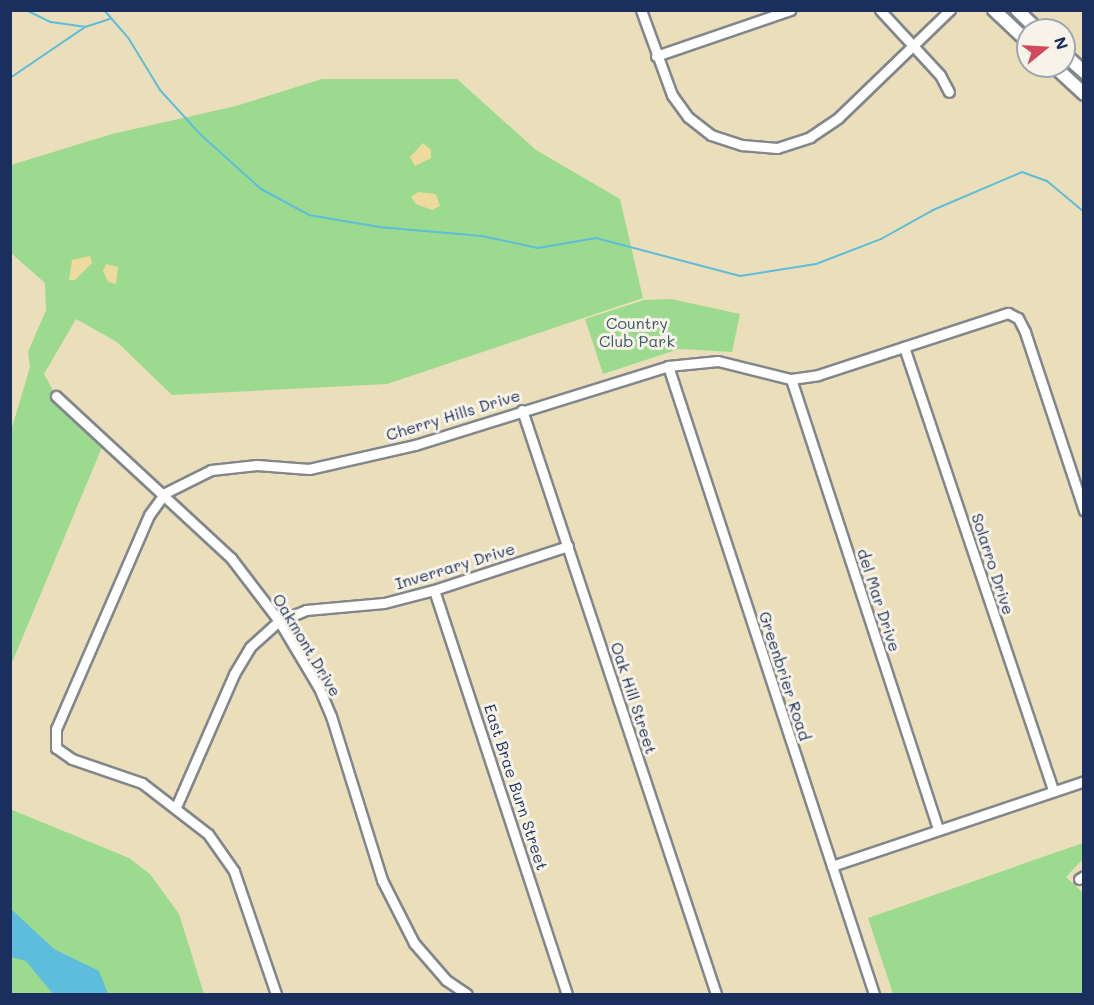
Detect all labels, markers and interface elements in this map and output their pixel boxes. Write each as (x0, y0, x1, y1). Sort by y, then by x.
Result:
north arrow (1016, 18, 1076, 78)
text: N (1050, 34, 1074, 52)
park label: Country Club Park (599, 313, 675, 351)
street label: Cherry Hills Drive (384, 385, 522, 445)
street label: Solarro Drive (968, 511, 1018, 617)
street label: Inverrary Drive (393, 539, 517, 593)
street label: del Mar Drive (853, 546, 905, 654)
street label: Oakmont Drive (269, 590, 345, 700)
street label: Greenbrier Road (755, 609, 815, 743)
street label: Oak Hill Street (607, 640, 661, 756)
street label: East Brae Burn Street (480, 701, 552, 873)

